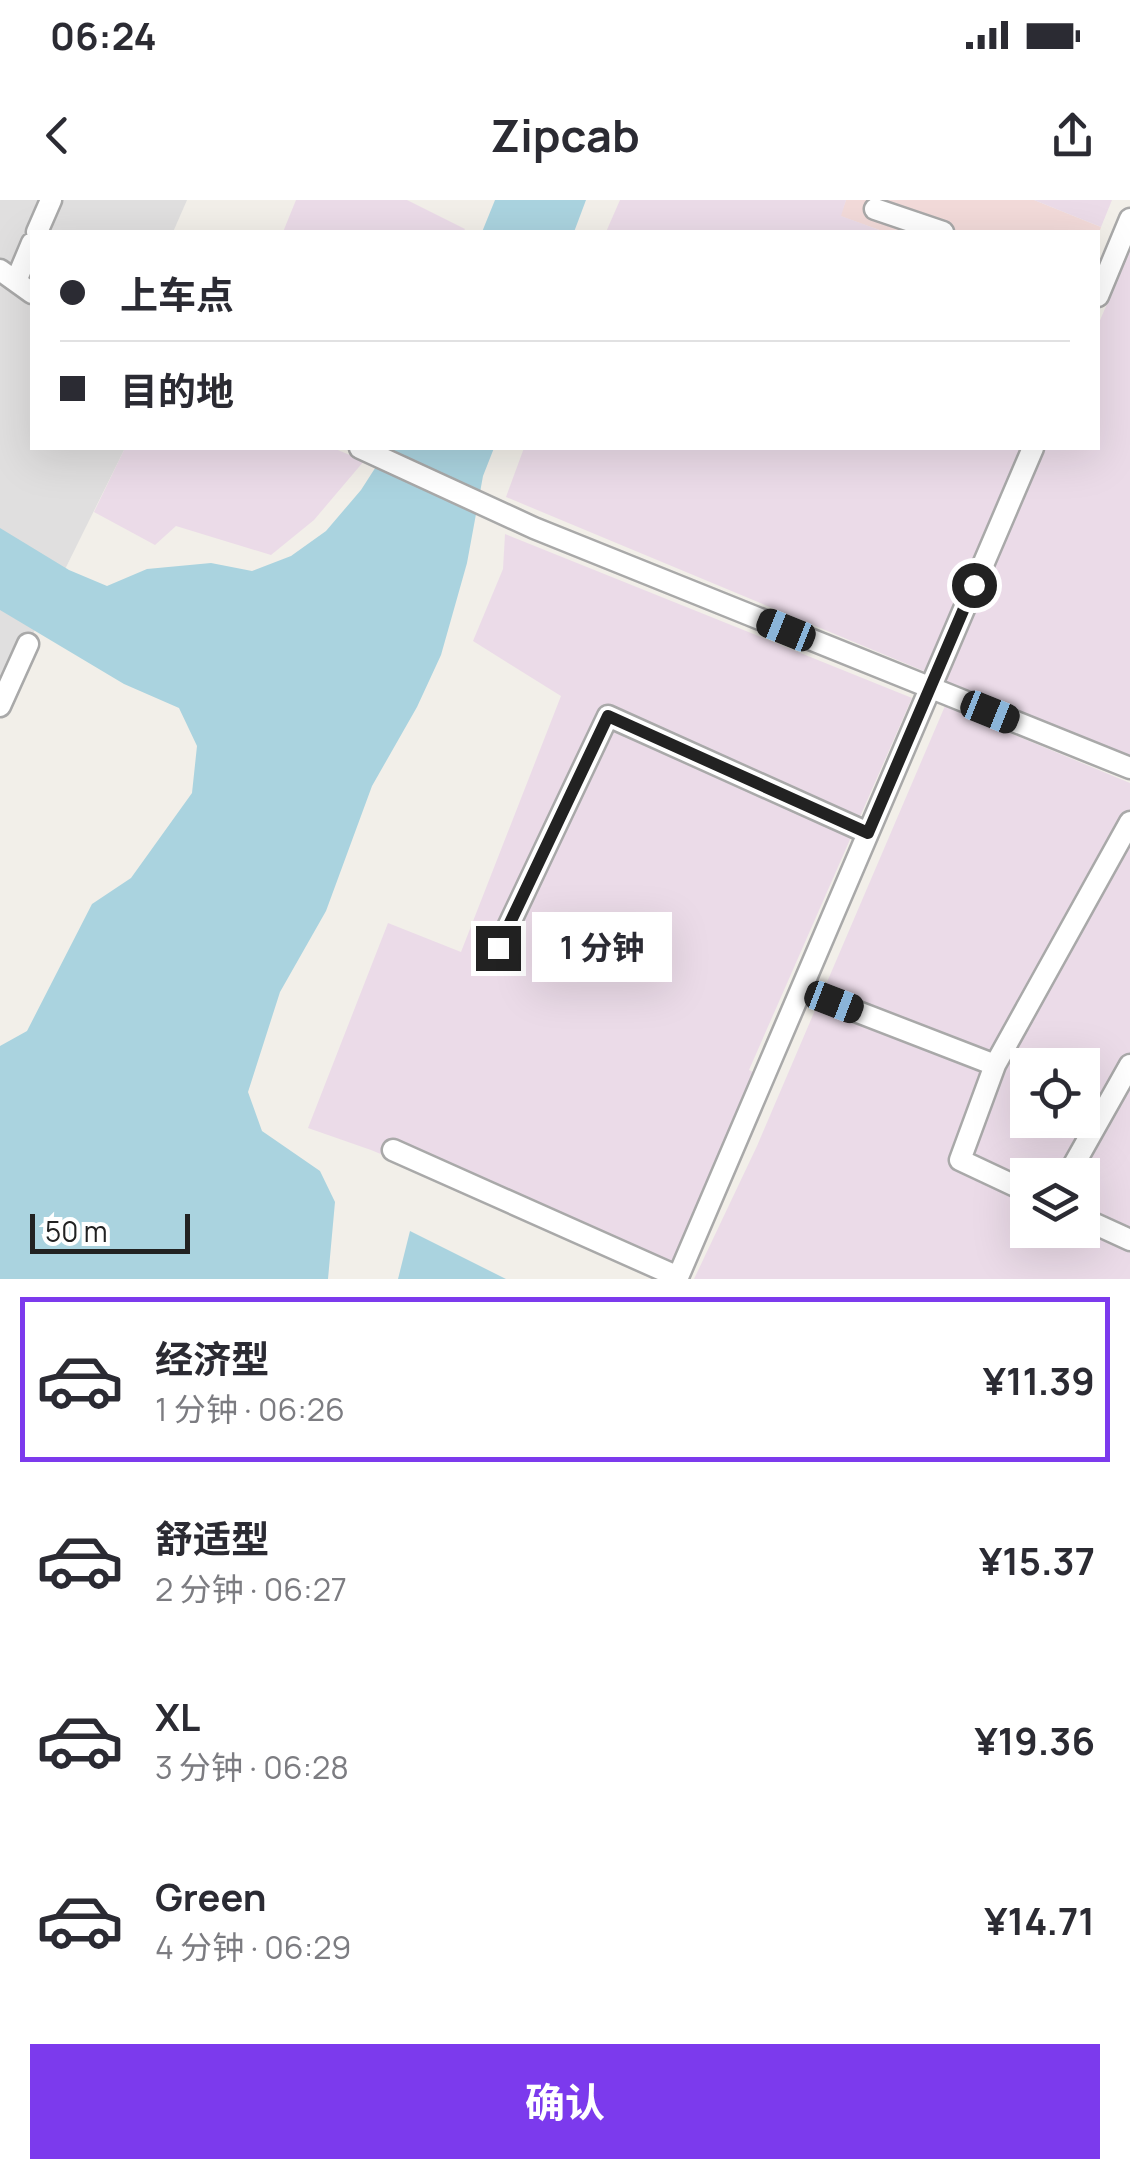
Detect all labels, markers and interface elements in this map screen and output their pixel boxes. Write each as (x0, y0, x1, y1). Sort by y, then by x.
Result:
text: 06:24 (50, 9, 157, 61)
text: Zipcab (490, 104, 640, 166)
icon: back (30, 108, 85, 163)
icon: share (1045, 108, 1100, 163)
text: 上车点 (120, 268, 234, 320)
text: 目的地 (120, 364, 234, 416)
route start (952, 563, 997, 608)
car (753, 605, 819, 655)
car (957, 687, 1023, 737)
callout: 1 分钟 (533, 913, 673, 983)
text: 1 分钟 (560, 925, 644, 969)
route end (476, 926, 521, 971)
car (801, 977, 867, 1027)
map controls (1010, 1048, 1100, 1248)
button: locate (1010, 1048, 1100, 1138)
button: layers (1010, 1158, 1100, 1248)
scale bar (30, 1209, 190, 1254)
text: 50 m (45, 1212, 108, 1250)
text: 经济型 (155, 1332, 269, 1384)
icon: car (35, 1335, 125, 1425)
text: ¥11.39 (983, 1354, 1095, 1406)
text: 1 分钟 · 06:26 (155, 1387, 345, 1431)
text: 舒适型 (155, 1512, 269, 1564)
icon: car (35, 1515, 125, 1605)
text: ¥15.37 (979, 1534, 1095, 1586)
text: 2 分钟 · 06:27 (155, 1567, 347, 1611)
text: XL (155, 1690, 200, 1742)
icon: car (35, 1695, 125, 1785)
text: ¥19.36 (974, 1714, 1095, 1766)
text: 3 分钟 · 06:28 (155, 1745, 349, 1789)
text: Green (155, 1870, 267, 1922)
icon: car (35, 1875, 125, 1965)
text: ¥14.71 (984, 1894, 1095, 1946)
text: 4 分钟 · 06:29 (155, 1925, 351, 1969)
button: 确认 (30, 2044, 1100, 2159)

